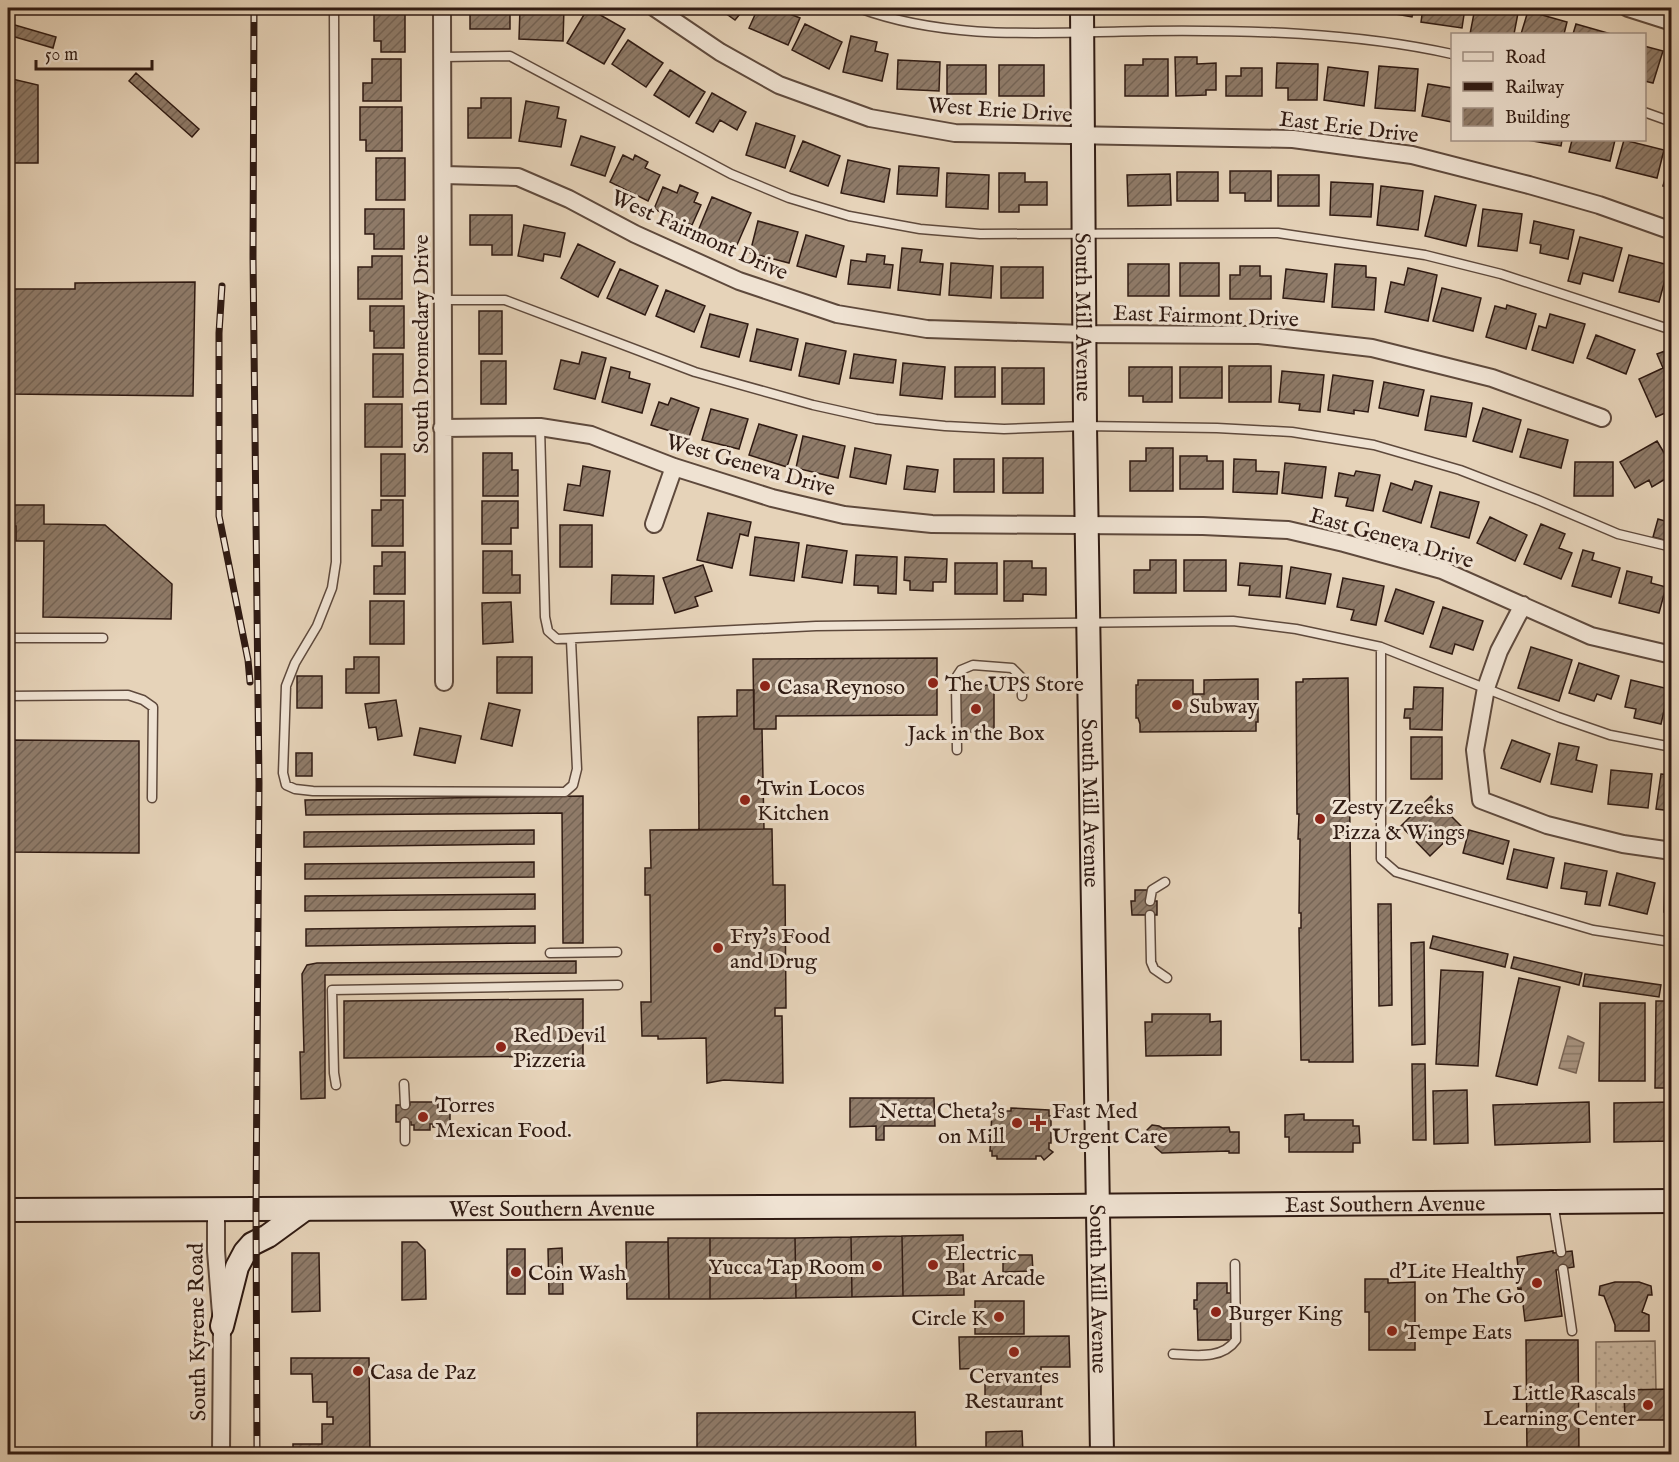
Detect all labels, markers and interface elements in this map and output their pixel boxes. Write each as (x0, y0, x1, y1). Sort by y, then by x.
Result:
scale bar (36, 33, 152, 71)
legend (1451, 33, 1646, 141)
text: 50 m (45, 44, 78, 67)
text: Road (1505, 47, 1546, 70)
text: Railway (1505, 77, 1564, 100)
street label: West Erie Drive (926, 92, 1073, 130)
street label: East Erie Drive (1278, 106, 1420, 150)
text: Building (1505, 107, 1570, 130)
street label: West Fairmont Drive (606, 184, 792, 287)
street label: South Mill Avenue (1068, 232, 1097, 402)
street label: South Dromedary Drive (408, 234, 436, 454)
street label: East Fairmont Drive (1113, 300, 1299, 334)
street label: West Geneva Drive (663, 428, 838, 503)
street label: East Geneva Drive (1306, 502, 1477, 576)
place label: The UPS Store (945, 671, 1084, 699)
place label: Casa Reynoso (777, 674, 905, 702)
marker: The UPS Store (926, 676, 940, 690)
marker: Casa Reynoso (758, 679, 772, 693)
place label: Subway (1189, 693, 1258, 721)
marker: Subway (1170, 698, 1184, 712)
marker: Jack in the Box (969, 702, 983, 716)
street label: South Mill Avenue (1074, 718, 1105, 888)
place label: Jack in the Box (904, 720, 1045, 748)
place label: Twin Locos Kitchen (757, 775, 865, 828)
marker: Twin Locos Kitchen (738, 793, 752, 807)
place label: Zesty Zzeeks Pizza & Wings (1332, 794, 1465, 847)
marker: Zesty Zzeeks Pizza & Wings (1313, 812, 1327, 826)
place label: Fry's Food and Drug (730, 923, 831, 976)
marker: Fry's Food and Drug (711, 941, 725, 955)
place label: Red Devil Pizzeria (513, 1022, 606, 1075)
marker: Red Devil Pizzeria (494, 1040, 508, 1054)
place label: Torres Mexican Food. (435, 1092, 572, 1145)
place label: Netta Cheta's on Mill (879, 1098, 1005, 1151)
place label: Fast Med Urgent Care (1052, 1098, 1168, 1151)
marker: Torres Mexican Food. (416, 1110, 430, 1124)
marker: Fast Med Urgent Care (1029, 1114, 1047, 1132)
marker: Netta Cheta's on Mill (1010, 1116, 1024, 1130)
street label: East Southern Avenue (1285, 1191, 1485, 1220)
street label: West Southern Avenue (449, 1196, 655, 1224)
street label: South Mill Avenue (1082, 1204, 1113, 1374)
place label: Electric Bat Arcade (945, 1240, 1045, 1293)
street label: South Kyrene Road (182, 1242, 214, 1421)
place label: Yucca Tap Room (708, 1254, 865, 1282)
marker: Electric Bat Arcade (926, 1258, 940, 1272)
place label: d'Lite Healthy on The Go (1389, 1258, 1525, 1311)
marker: Yucca Tap Room (870, 1259, 884, 1273)
place label: Coin Wash (528, 1260, 627, 1288)
marker: Coin Wash (509, 1265, 523, 1279)
marker: d'Lite Healthy on The Go (1530, 1276, 1544, 1290)
place label: Burger King (1228, 1300, 1343, 1328)
place label: Circle K (911, 1305, 988, 1333)
marker: Burger King (1209, 1305, 1223, 1319)
marker: Circle K (992, 1310, 1006, 1324)
place label: Tempe Eats (1404, 1319, 1512, 1347)
marker: Tempe Eats (1385, 1324, 1399, 1338)
marker: Cervantes Restaurant (1007, 1345, 1021, 1359)
place label: Casa de Paz (370, 1359, 476, 1387)
place label: Cervantes Restaurant (964, 1363, 1064, 1416)
marker: Casa de Paz (351, 1364, 365, 1378)
place label: Little Rascals Learning Center (1483, 1380, 1636, 1433)
marker: Little Rascals Learning Center (1641, 1398, 1655, 1412)

